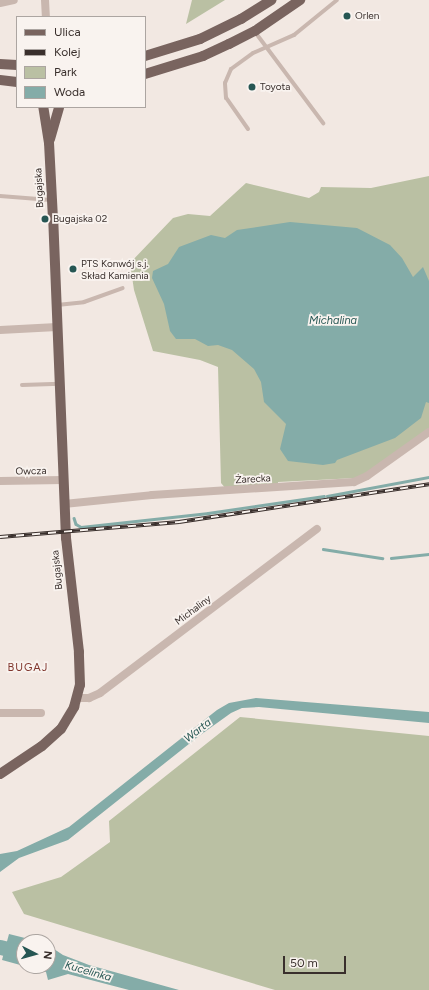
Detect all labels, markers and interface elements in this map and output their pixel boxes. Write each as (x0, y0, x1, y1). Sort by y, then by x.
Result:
place label: Orlen (355, 10, 379, 22)
marker: Orlen (342, 11, 352, 21)
legend (16, 16, 146, 108)
text: Ulica (54, 25, 81, 39)
text: Kolej (54, 45, 81, 59)
text: Park (54, 65, 77, 79)
place label: Toyota (260, 81, 290, 93)
marker: Toyota (247, 82, 257, 92)
text: Woda (54, 85, 85, 99)
street label: Bugajska (32, 168, 46, 208)
place label: Bugajska 02 (53, 213, 107, 225)
marker: Bugajska 02 (40, 214, 50, 224)
place label: PTS Konwój s.j. Skład Kamienia (81, 257, 149, 280)
marker: PTS Konwój s.j. Skład Kamienia (68, 264, 78, 274)
water label: Michalina (309, 314, 357, 328)
street label: Owcza (15, 465, 47, 477)
street label: Żarecka (235, 472, 271, 486)
street label: Bugajska (49, 550, 65, 590)
street label: Michaliny (173, 593, 213, 627)
district label: BUGAJ (8, 661, 48, 675)
water label: Warta (182, 716, 214, 746)
north arrow (16, 934, 56, 974)
scale bar (285, 948, 348, 974)
text: N (41, 950, 54, 960)
text: 50 m (290, 956, 318, 970)
water label: Kucelinka (63, 959, 113, 985)

